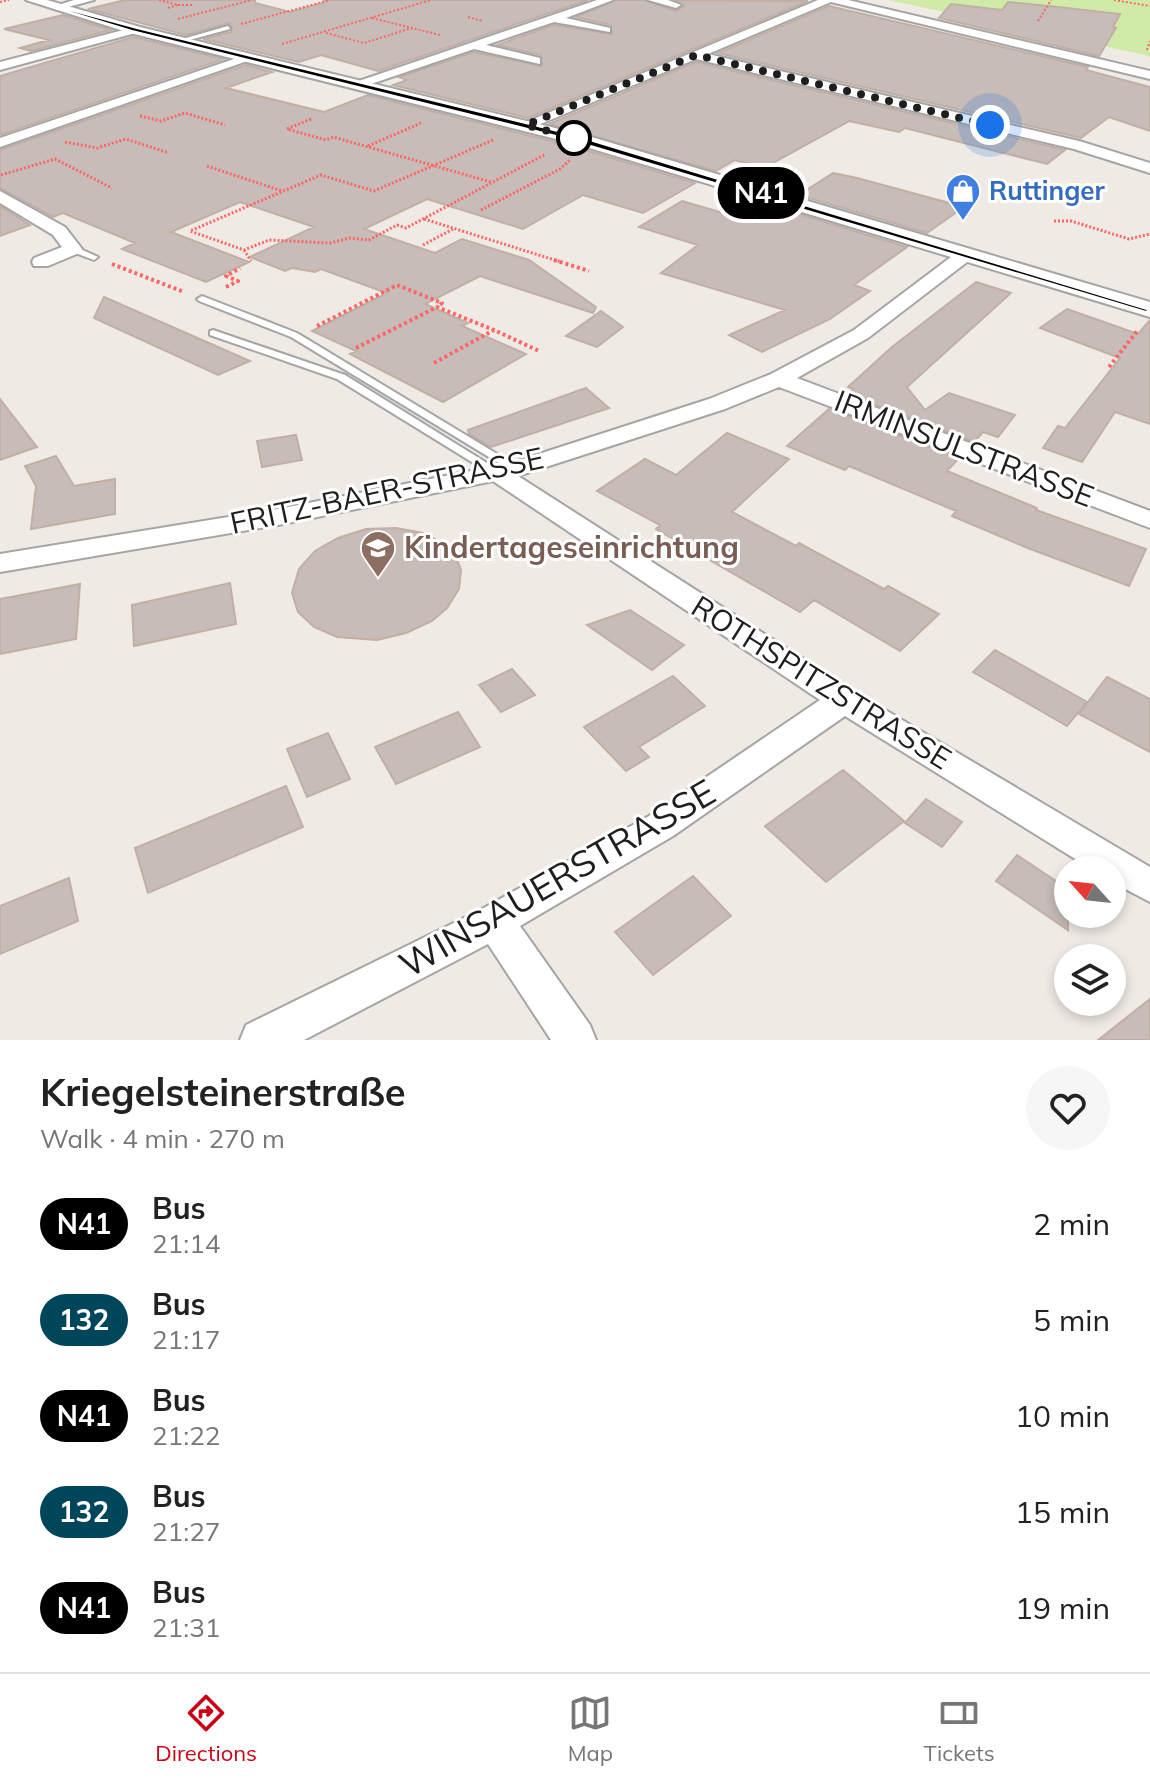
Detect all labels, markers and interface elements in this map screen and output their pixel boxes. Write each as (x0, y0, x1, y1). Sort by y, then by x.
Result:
your location (970, 105, 1010, 145)
unlabelled marker (557, 121, 591, 155)
line badge: N41 (715, 167, 807, 219)
shop icon: Ruttinger (944, 172, 982, 222)
place label: Ruttinger (989, 174, 1106, 207)
text: N41 (734, 175, 788, 210)
street label: IRMINSULSTRASSE (829, 381, 1099, 515)
street label: FRITZ-BAER-STRASSE (227, 438, 547, 542)
place label: Kindertageseinrichtung (404, 528, 739, 566)
school or university icon: Kindertageseinrichtung (359, 529, 397, 579)
street label: ROTHSPITZSTRASSE (685, 587, 958, 777)
street label: WINSAUERSTRASSE (391, 769, 723, 986)
north arrow (1054, 856, 1126, 928)
map controls (1054, 856, 1126, 1016)
button: layers (1054, 944, 1126, 1016)
button: heart (1026, 1066, 1110, 1150)
text: Kriegelsteinerstraße (40, 1068, 406, 1116)
text: Walk · 4 min · 270 m (40, 1122, 285, 1155)
text: Bus (152, 1189, 206, 1227)
text: 2 min (1033, 1205, 1110, 1243)
text: N41 (57, 1206, 111, 1241)
text: 21:14 (152, 1227, 220, 1260)
text: Bus (152, 1285, 206, 1323)
text: 5 min (1033, 1301, 1110, 1339)
text: 132 (59, 1302, 109, 1337)
text: 21:17 (152, 1323, 220, 1356)
text: Bus (152, 1381, 206, 1419)
text: 10 min (1015, 1397, 1110, 1435)
text: N41 (57, 1398, 111, 1433)
text: 21:22 (152, 1419, 220, 1452)
text: Bus (152, 1477, 206, 1515)
text: 15 min (1015, 1493, 1110, 1531)
text: 132 (59, 1494, 109, 1529)
text: 21:27 (152, 1515, 220, 1548)
text: Bus (152, 1573, 206, 1611)
text: 19 min (1015, 1589, 1110, 1627)
text: N41 (57, 1590, 111, 1625)
text: 21:31 (152, 1611, 220, 1644)
tab: Directions (155, 1691, 257, 1767)
tab: Map (568, 1691, 613, 1767)
tab: Tickets (924, 1691, 995, 1767)

